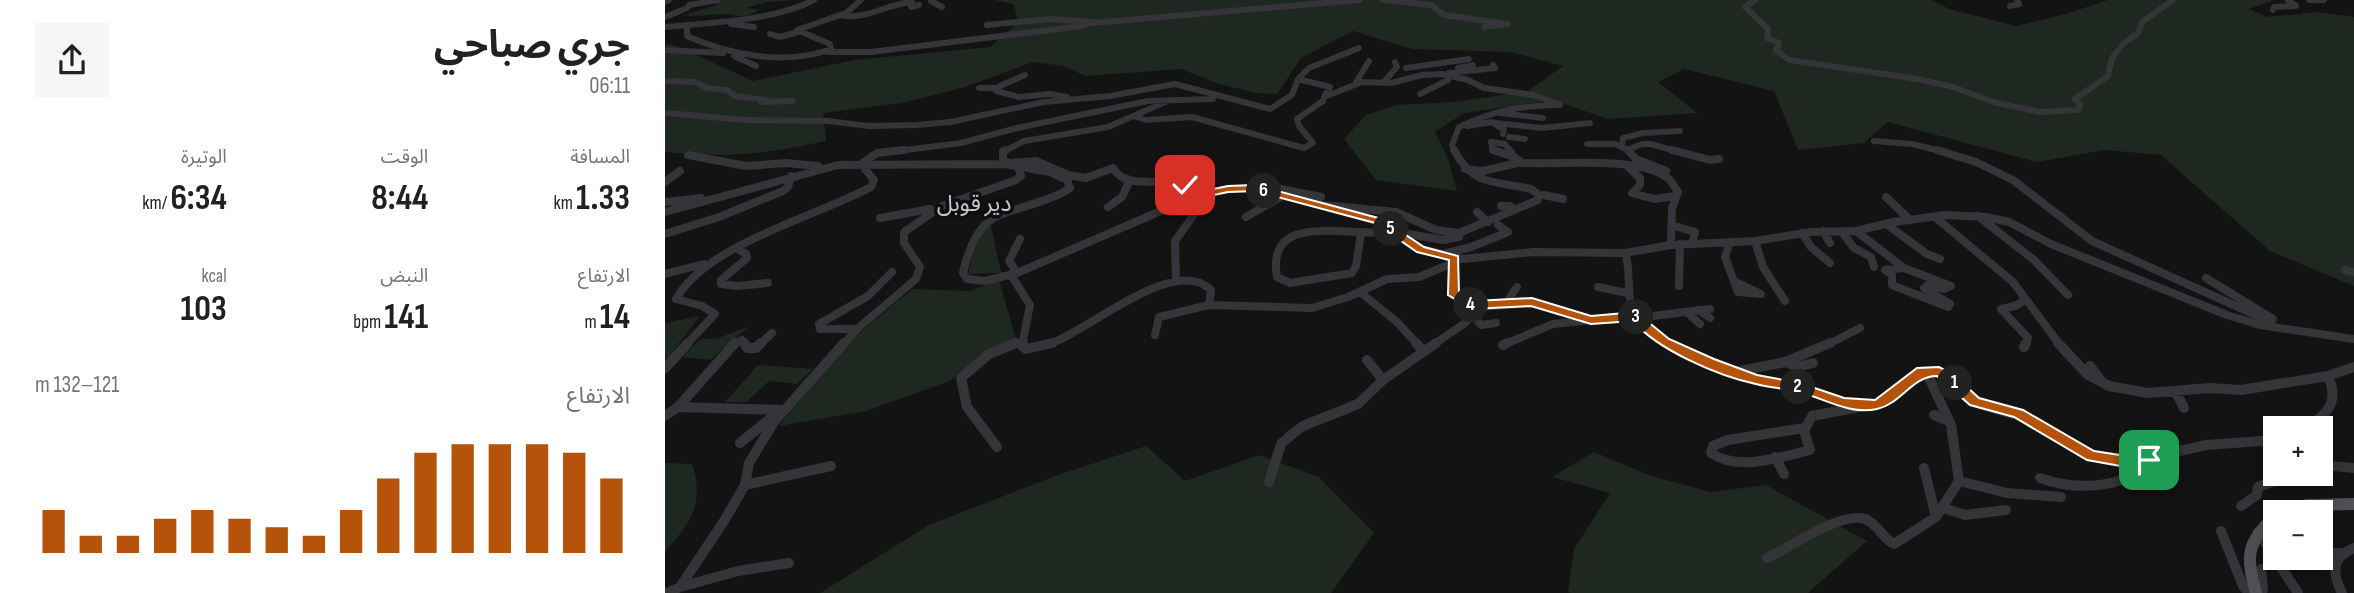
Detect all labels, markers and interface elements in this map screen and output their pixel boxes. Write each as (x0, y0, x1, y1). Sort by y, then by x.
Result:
button: share (35, 23, 109, 97)
text: جري صباحي (434, 23, 630, 68)
text: 06:11 (589, 72, 630, 100)
text: الوتيرة (181, 146, 227, 169)
text: الوقت (381, 146, 428, 169)
text: المسافة (570, 146, 630, 169)
pin (1155, 155, 1215, 215)
icon: check (1166, 166, 1204, 204)
pin: 6 (1247, 174, 1281, 208)
text: 6:34 (170, 177, 227, 220)
text: 8:44 (371, 177, 428, 220)
text: 1.33 (576, 177, 630, 220)
text: 6 (1259, 179, 1268, 202)
district label: دير قوبل (937, 190, 1011, 218)
text: /km (142, 192, 170, 215)
text: km (554, 192, 576, 215)
pin: 5 (1373, 212, 1409, 246)
text: 5 (1386, 217, 1395, 240)
text: kcal (202, 265, 227, 288)
text: النبض (380, 265, 428, 288)
text: الارتفاع (578, 265, 630, 288)
text: 103 (181, 288, 227, 331)
pin: 4 (1453, 288, 1489, 322)
text: 4 (1466, 293, 1475, 316)
text: 141 (384, 296, 428, 339)
text: 14 (600, 296, 630, 339)
pin: 3 (1619, 300, 1653, 334)
text: 3 (1631, 305, 1640, 328)
text: bpm (353, 311, 384, 334)
text: m (584, 311, 600, 334)
pin: 1 (1937, 366, 1973, 400)
pin: 2 (1781, 370, 1815, 404)
text: 121–132 m (35, 371, 119, 399)
text: 1 (1951, 371, 1958, 394)
text: 2 (1793, 375, 1802, 398)
text: الارتفاع (567, 382, 630, 410)
map controls (2263, 416, 2333, 570)
button: + (2263, 416, 2333, 486)
pin (2119, 430, 2179, 490)
icon: arrive (2130, 441, 2168, 479)
button: − (2263, 500, 2333, 570)

